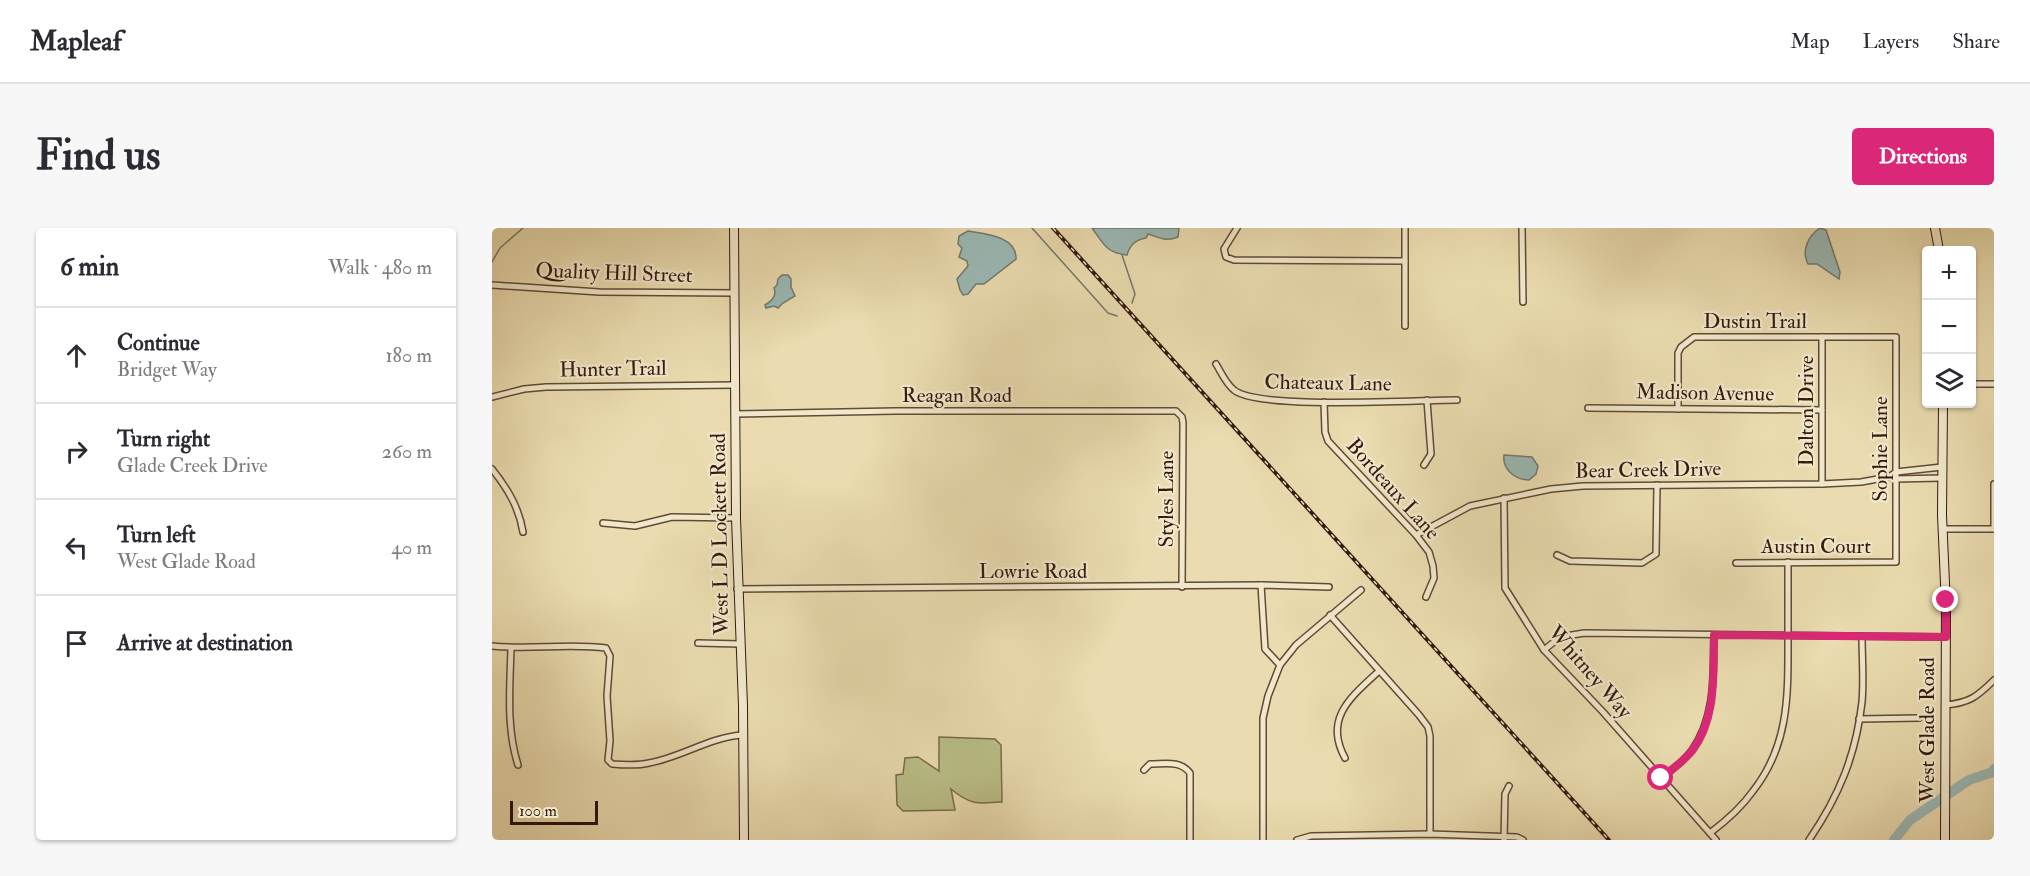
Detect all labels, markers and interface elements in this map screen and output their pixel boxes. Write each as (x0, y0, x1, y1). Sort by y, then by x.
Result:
text: Mapleaf (30, 24, 122, 59)
text: Map (1790, 28, 1830, 55)
text: Layers (1863, 28, 1919, 55)
text: Share (1952, 28, 2000, 55)
button: Directions (1852, 128, 1994, 185)
text: Find us (36, 130, 160, 182)
map controls (1922, 246, 1976, 408)
button: + (1922, 246, 1976, 300)
text: 6 min (60, 251, 119, 283)
text: Walk · 480 m (328, 255, 432, 280)
street label: Quality Hill Street (535, 257, 693, 289)
button: − (1922, 300, 1976, 354)
street label: Dustin Trail (1703, 308, 1807, 335)
text: Continue (117, 329, 200, 357)
icon: ahead (60, 339, 93, 372)
text: 180 m (385, 343, 432, 368)
button: layers (1922, 354, 1976, 408)
street label: Hunter Trail (559, 355, 667, 383)
street label: Dalton Drive (1793, 355, 1820, 467)
text: Bridget Way (117, 357, 217, 382)
street label: Chateaux Lane (1264, 368, 1392, 398)
street label: Madison Avenue (1636, 378, 1774, 408)
street label: Reagan Road (902, 382, 1013, 409)
street label: Sophie Lane (1867, 396, 1894, 502)
text: Turn right (117, 425, 210, 453)
street label: West L D Lockett Road (705, 432, 735, 636)
street label: Bordeaux Lane (1340, 433, 1446, 546)
icon: right (60, 435, 93, 468)
text: 260 m (382, 439, 432, 464)
street label: Styles Lane (1153, 450, 1180, 547)
text: Glade Creek Drive (117, 453, 268, 478)
street label: Bear Creek Drive (1575, 455, 1722, 485)
text: Turn left (117, 521, 196, 549)
icon: left (60, 531, 93, 564)
street label: Austin Court (1760, 533, 1871, 560)
text: 40 m (391, 535, 432, 560)
text: West Glade Road (117, 549, 256, 574)
street label: Lowrie Road (979, 558, 1088, 585)
route end (1932, 586, 1958, 612)
street label: Whitney Way (1541, 619, 1639, 725)
icon: arrive (60, 627, 93, 660)
text: Arrive at destination (117, 629, 293, 657)
street label: West Glade Road (1914, 656, 1941, 804)
route start (1647, 764, 1673, 790)
scale bar (510, 798, 598, 826)
text: 100 m (519, 801, 557, 821)

